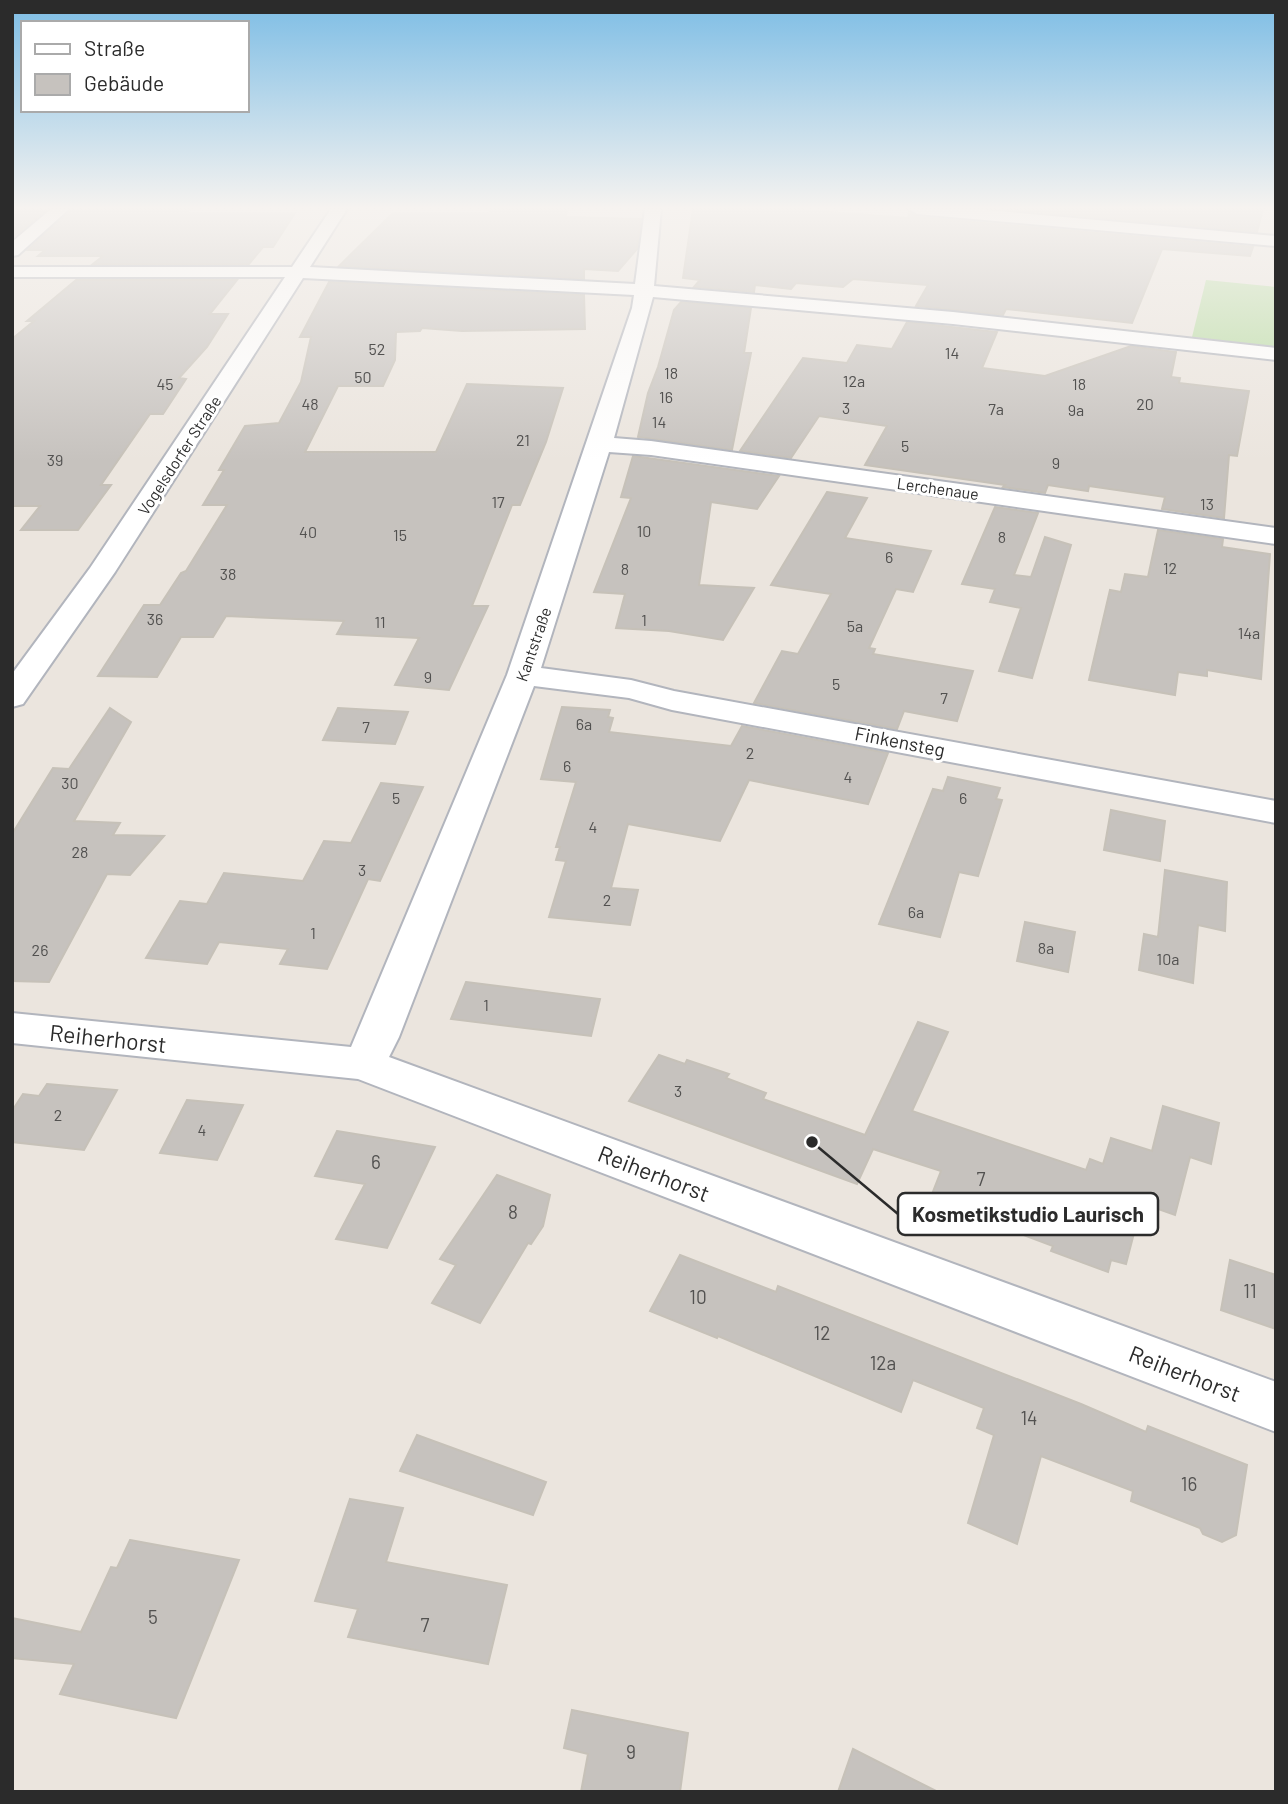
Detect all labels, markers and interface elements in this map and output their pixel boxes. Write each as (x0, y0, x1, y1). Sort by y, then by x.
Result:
legend (21, 21, 248, 112)
text: Straße (84, 35, 145, 60)
text: Gebäude (84, 70, 164, 95)
house number: 52 (369, 339, 385, 358)
house number: 14 (945, 343, 959, 362)
house number: 18 (664, 363, 678, 382)
house number: 50 (354, 367, 372, 386)
house number: 12a (843, 371, 865, 390)
house number: 45 (156, 374, 174, 393)
house number: 18 (1072, 374, 1086, 393)
house number: 16 (659, 387, 673, 406)
street label: Vogelsdorfer Straße (133, 392, 225, 518)
house number: 48 (301, 394, 319, 413)
house number: 20 (1136, 394, 1154, 413)
house number: 3 (842, 398, 850, 417)
house number: 7a (988, 399, 1004, 418)
house number: 9a (1068, 400, 1084, 419)
house number: 14 (652, 412, 666, 431)
house number: 21 (516, 430, 530, 449)
house number: 5 (901, 436, 909, 455)
house number: 39 (47, 450, 63, 469)
house number: 9 (1052, 453, 1060, 472)
street label: Lerchenaue (896, 473, 980, 503)
house number: 17 (491, 492, 505, 511)
house number: 13 (1200, 494, 1214, 513)
house number: 10 (637, 521, 651, 540)
house number: 40 (299, 522, 317, 541)
house number: 15 (393, 525, 407, 544)
house number: 8 (998, 527, 1006, 546)
house number: 6 (885, 547, 893, 566)
house number: 12 (1163, 558, 1177, 577)
house number: 8 (621, 559, 629, 578)
house number: 38 (220, 564, 236, 583)
street label: Kantstraße (511, 604, 555, 684)
house number: 36 (147, 609, 163, 628)
house number: 1 (641, 610, 647, 629)
house number: 11 (374, 612, 386, 631)
house number: 5a (847, 616, 863, 635)
house number: 14a (1238, 623, 1260, 642)
house number: 9 (424, 667, 432, 686)
house number: 5 (832, 674, 840, 693)
house number: 7 (940, 688, 948, 707)
house number: 6a (576, 714, 592, 733)
house number: 7 (362, 717, 370, 736)
street label: Finkensteg (853, 721, 947, 761)
house number: 2 (746, 743, 754, 762)
house number: 6 (563, 756, 571, 775)
house number: 4 (844, 767, 852, 786)
house number: 30 (61, 773, 79, 792)
house number: 5 (392, 788, 400, 807)
house number: 6 (959, 788, 967, 807)
house number: 4 (589, 817, 597, 836)
house number: 28 (72, 842, 88, 861)
house number: 3 (358, 860, 366, 879)
house number: 2 (603, 890, 611, 909)
house number: 6a (908, 902, 924, 921)
house number: 1 (310, 923, 316, 942)
house number: 8a (1038, 938, 1054, 957)
house number: 26 (32, 940, 48, 959)
house number: 10a (1157, 949, 1179, 968)
house number: 1 (483, 995, 489, 1014)
street label: Reiherhorst (48, 1018, 168, 1058)
house number: 3 (674, 1081, 682, 1100)
house number: 2 (54, 1105, 62, 1124)
house number: 4 (198, 1120, 206, 1139)
street label: Reiherhorst (594, 1139, 714, 1207)
house number: 6 (371, 1150, 381, 1173)
house number: 7 (977, 1167, 986, 1190)
callout: Kosmetikstudio Laurisch (898, 1193, 1158, 1235)
house number: 8 (508, 1200, 518, 1223)
text: Kosmetikstudio Laurisch (912, 1201, 1144, 1226)
house number: 11 (1243, 1279, 1257, 1302)
house number: 10 (689, 1285, 707, 1308)
house number: 12 (814, 1321, 830, 1344)
street label: Reiherhorst (1125, 1339, 1245, 1407)
house number: 12a (870, 1351, 896, 1374)
house number: 14 (1020, 1406, 1038, 1429)
house number: 16 (1181, 1472, 1197, 1495)
house number: 5 (148, 1605, 158, 1628)
house number: 7 (421, 1613, 430, 1636)
house number: 9 (626, 1740, 636, 1763)

